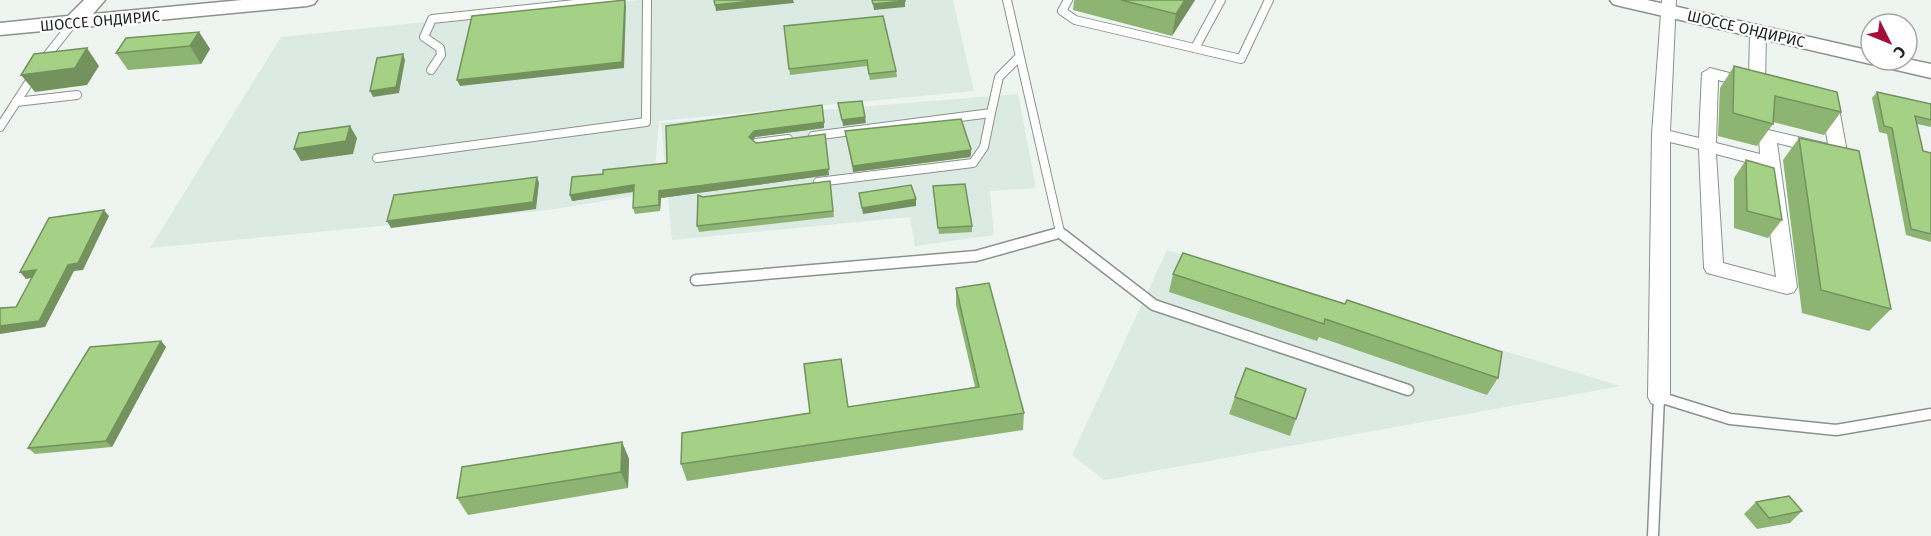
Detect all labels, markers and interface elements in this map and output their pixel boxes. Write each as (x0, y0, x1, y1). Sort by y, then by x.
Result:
street label: ШОССЕ ОНДИРИС (39, 7, 161, 35)
street label: ШОССЕ ОНДИРИС (1685, 7, 1807, 51)
north arrow (1859, 12, 1919, 72)
text: С (1889, 42, 1910, 62)

